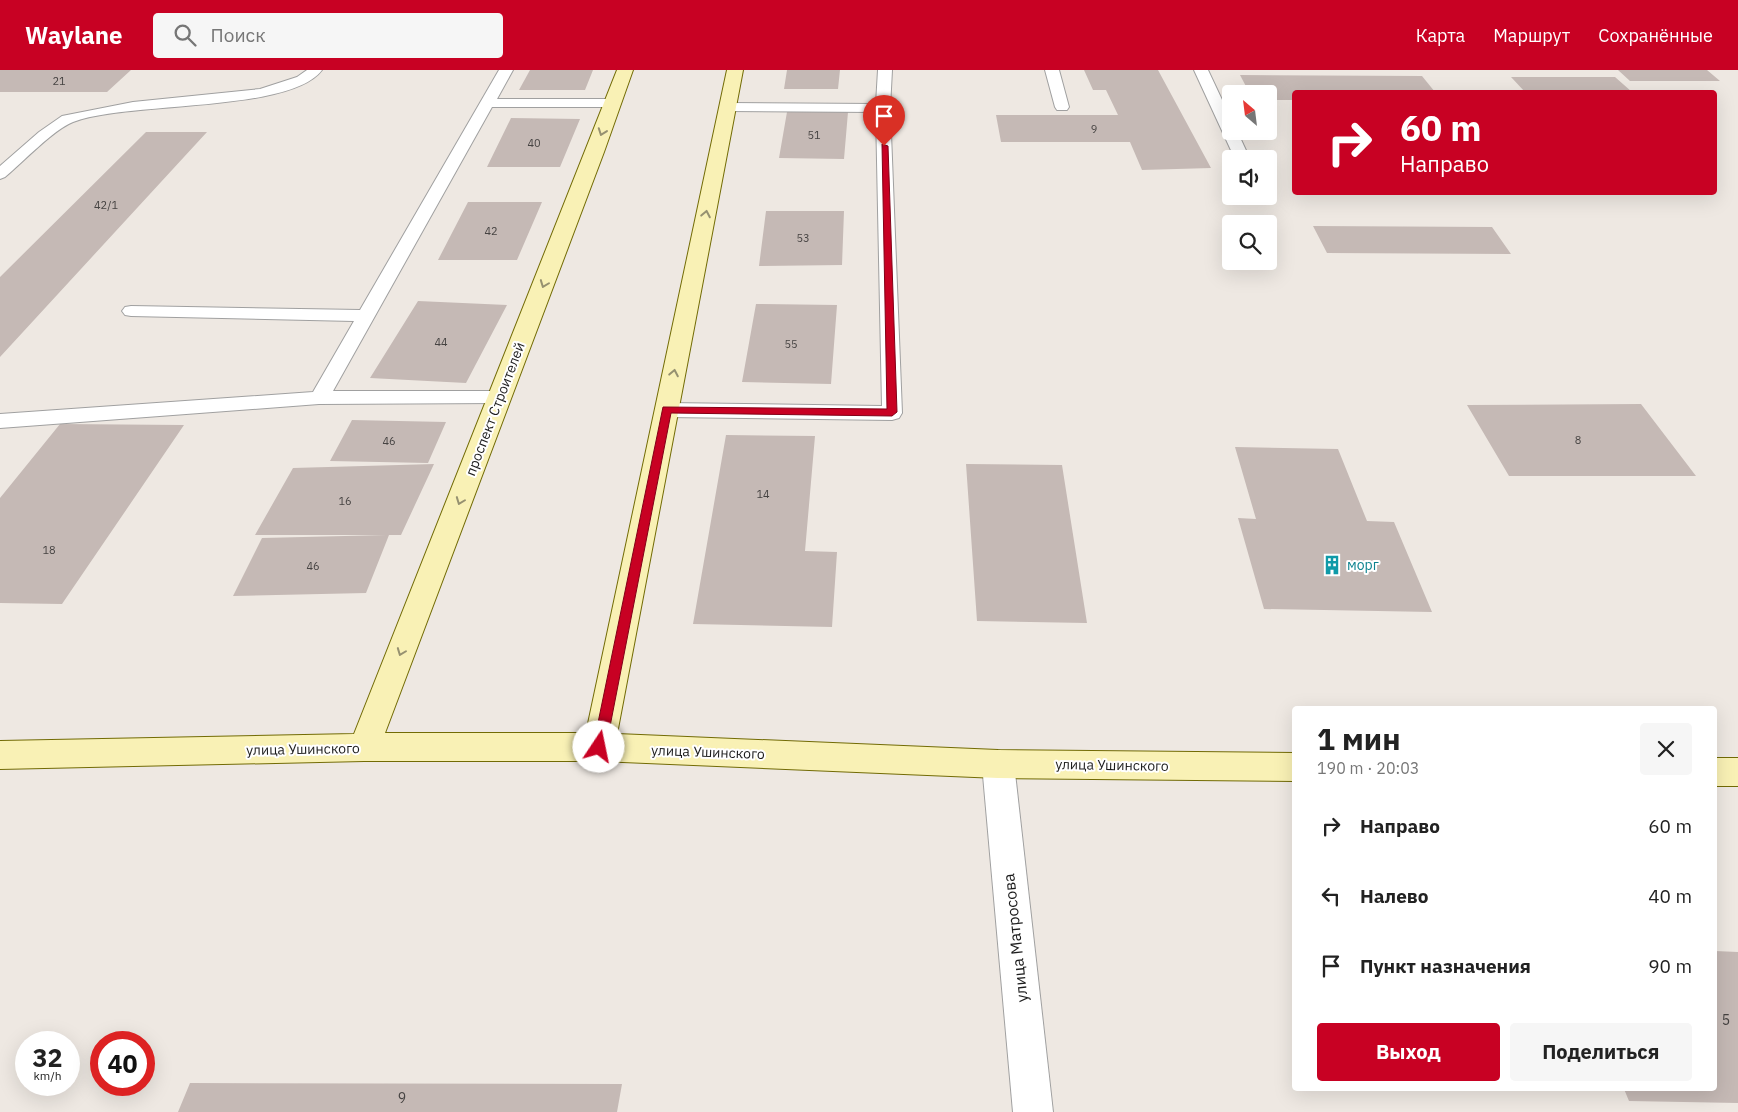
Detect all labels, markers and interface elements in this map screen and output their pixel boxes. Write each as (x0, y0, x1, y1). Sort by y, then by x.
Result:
search box (153, 13, 503, 58)
text: Waylane (25, 19, 123, 51)
icon: search (171, 21, 199, 49)
text: Поиск (211, 23, 266, 47)
text: Карта (1416, 24, 1465, 47)
text: Маршрут (1493, 24, 1570, 47)
text: Сохранённые (1598, 24, 1713, 47)
house number: 21 (52, 74, 66, 88)
north arrow (1222, 85, 1278, 140)
map controls (1222, 85, 1277, 270)
pin (863, 95, 905, 146)
icon: arrive (870, 102, 898, 130)
text: 60 m (1400, 105, 1482, 151)
icon: right (1317, 110, 1382, 175)
house number: 9 (1091, 122, 1097, 136)
one-way arrow (598, 128, 608, 136)
house number: 51 (807, 128, 821, 142)
house number: 40 (527, 136, 541, 150)
text: Направо (1400, 149, 1489, 178)
button: sound (1222, 150, 1277, 205)
house number: 42/1 (94, 198, 118, 212)
one-way arrow (700, 210, 711, 218)
button: search (1222, 215, 1277, 270)
house number: 42 (484, 224, 498, 238)
house number: 53 (796, 231, 810, 245)
one-way arrow (540, 279, 550, 288)
house number: 44 (434, 335, 448, 349)
house number: 55 (784, 337, 798, 351)
street label: проспект Строителей (461, 340, 529, 478)
one-way arrow (668, 369, 679, 378)
house number: 8 (1575, 433, 1581, 447)
house number: 46 (382, 434, 396, 448)
house number: 14 (756, 487, 770, 501)
house number: 16 (338, 494, 352, 508)
one-way arrow (456, 496, 466, 505)
house number: 18 (42, 543, 56, 557)
building icon: морг (1321, 554, 1343, 576)
place label: морг (1347, 556, 1379, 574)
house number: 46 (306, 559, 320, 573)
one-way arrow (397, 647, 407, 656)
text: 1 мин (1317, 719, 1401, 758)
position arrow (572, 720, 624, 772)
button: close (1640, 723, 1692, 775)
street label: улица Ушинского (246, 739, 360, 759)
street label: улица Ушинского (651, 741, 765, 763)
street label: улица Ушинского (1055, 755, 1169, 775)
text: 190 m · 20:03 (1317, 758, 1419, 778)
icon: right (1317, 812, 1345, 840)
text: Направо (1360, 814, 1440, 838)
text: 60 m (1648, 814, 1692, 838)
street label: улица Матросова (998, 872, 1032, 1003)
icon: left (1317, 882, 1345, 910)
text: Налево (1360, 884, 1429, 908)
text: 40 m (1648, 884, 1692, 908)
icon: arrive (1317, 952, 1345, 980)
text: Пункт назначения (1360, 954, 1531, 978)
text: 90 m (1648, 954, 1692, 978)
house number: 5 (1722, 1011, 1730, 1029)
button: Выход (1317, 1023, 1500, 1081)
button: Поделиться (1510, 1023, 1692, 1081)
speed limit sign: 40 (90, 1031, 155, 1096)
text: 32 (32, 1041, 63, 1074)
text: km/h (33, 1068, 62, 1083)
house number: 9 (398, 1089, 406, 1107)

